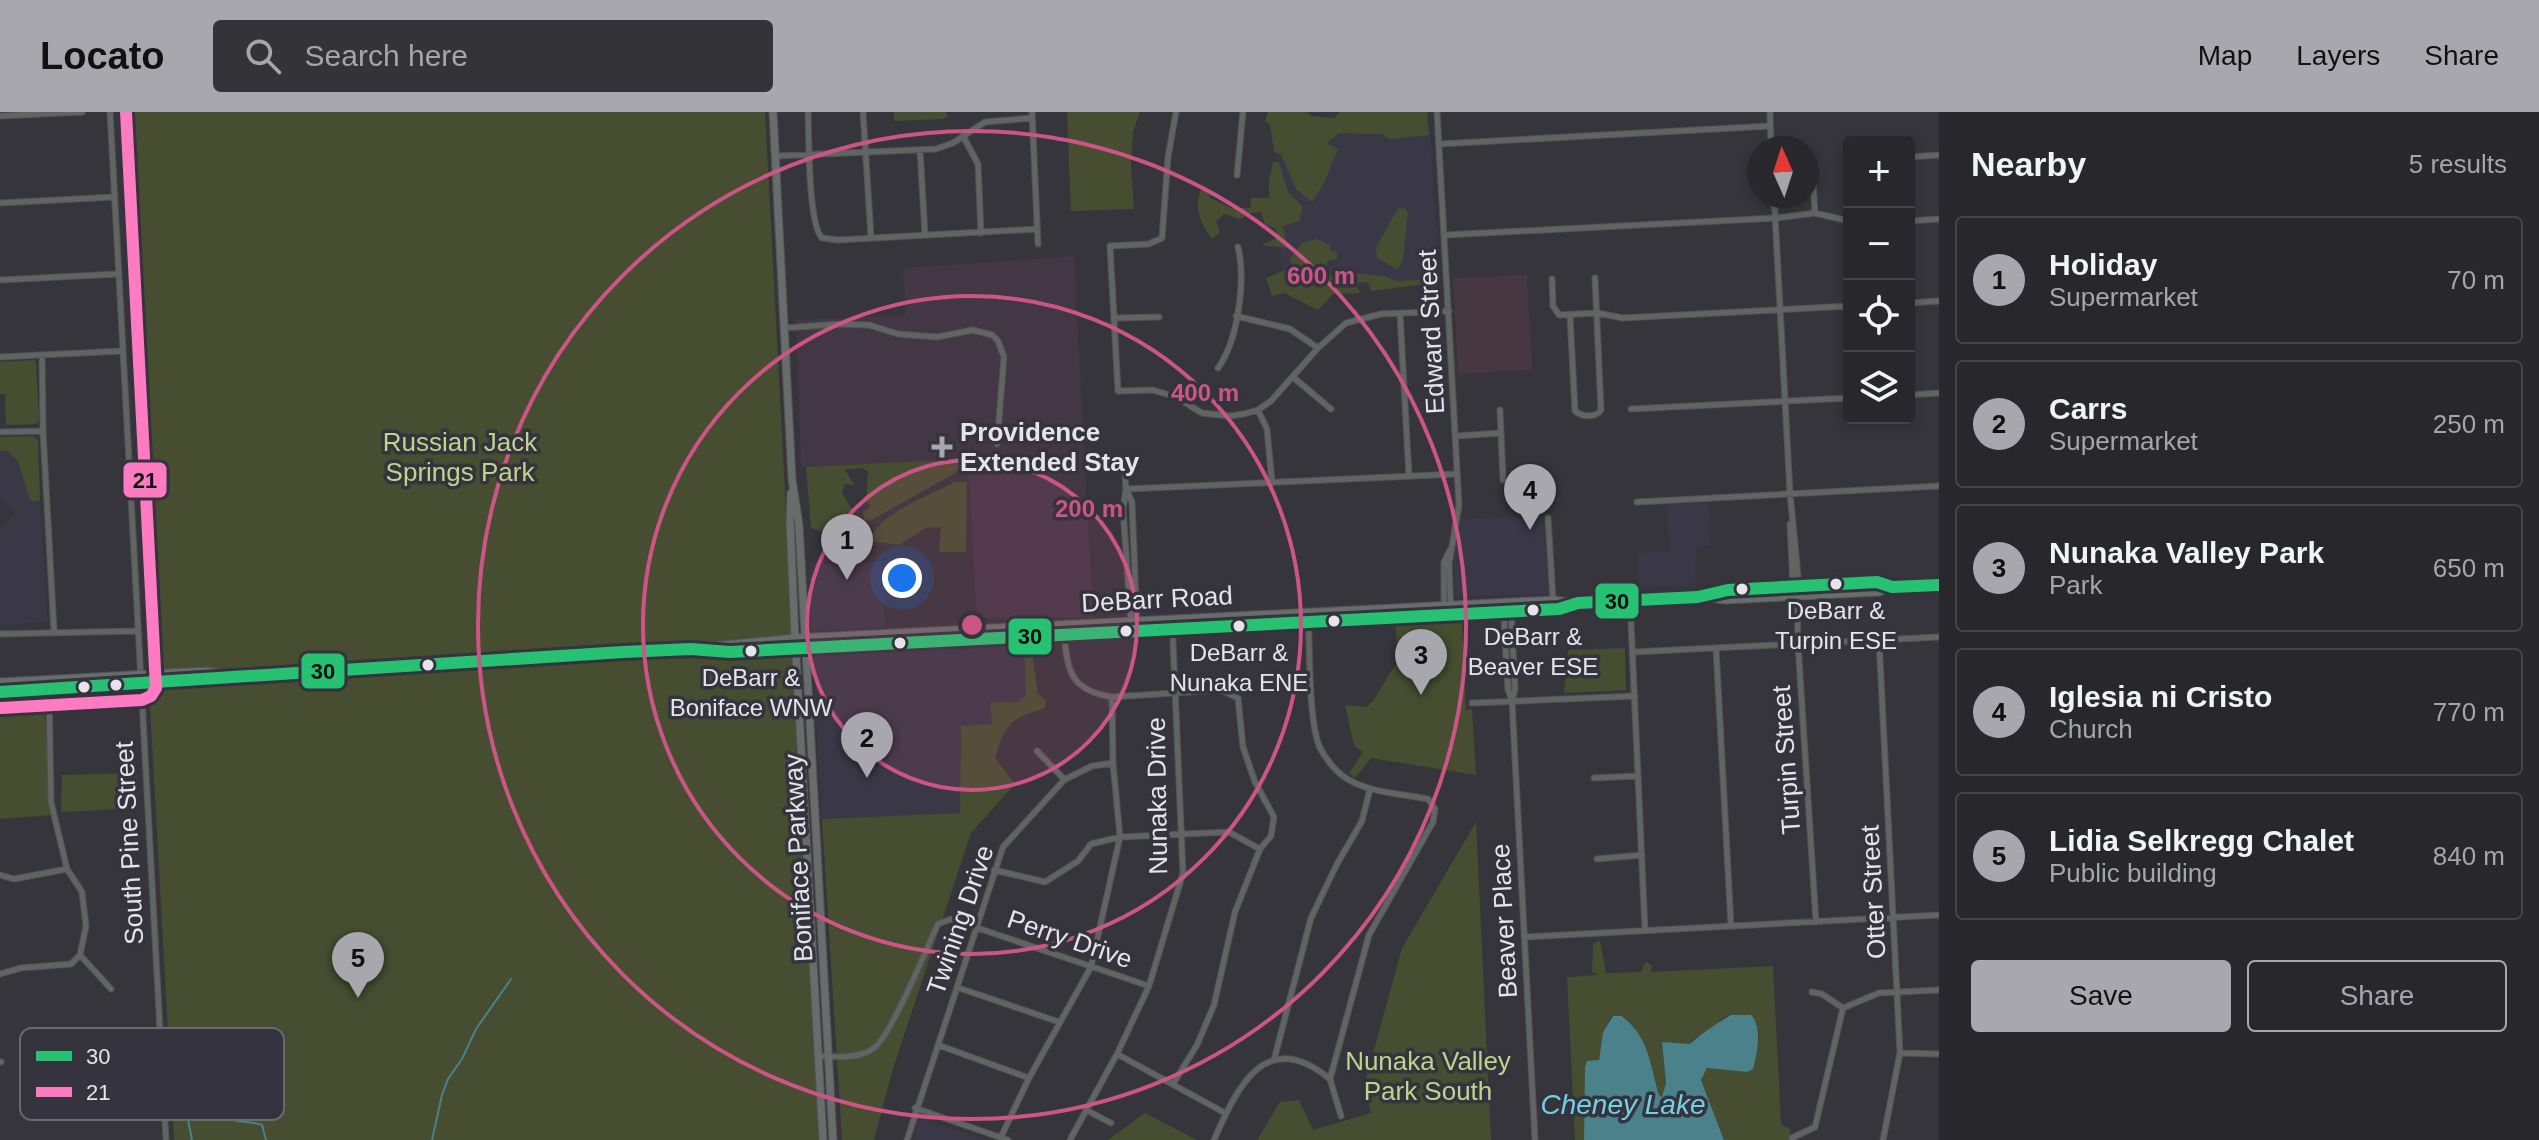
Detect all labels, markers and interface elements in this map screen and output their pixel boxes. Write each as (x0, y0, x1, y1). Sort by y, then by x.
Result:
search box (213, 20, 773, 92)
icon: search (241, 34, 285, 78)
text: Locato (40, 35, 165, 77)
text: Search here (305, 39, 468, 72)
text: Map (2198, 40, 2252, 71)
text: Layers (2296, 40, 2380, 71)
text: Share (2424, 40, 2499, 71)
north arrow (1747, 136, 1819, 208)
map controls (1843, 136, 1915, 424)
button: + (1843, 136, 1915, 208)
text: Nearby (1971, 145, 2086, 183)
text: 5 results (2409, 149, 2507, 179)
button: − (1843, 208, 1915, 280)
street label: Edward Street (1412, 248, 1450, 415)
text: Holiday (2049, 248, 2157, 281)
text: 600 m (1287, 262, 1355, 289)
text: 1 (1992, 265, 2006, 295)
text: 70 m (2447, 265, 2505, 295)
button: locate (1843, 280, 1915, 352)
text: Supermarket (2049, 282, 2198, 312)
button: layers (1843, 352, 1915, 424)
text: 400 m (1171, 379, 1239, 406)
text: Carrs (2049, 392, 2127, 425)
text: 2 (1992, 409, 2006, 439)
text: 250 m (2433, 409, 2505, 439)
place label: Providence Extended Stay (960, 417, 1140, 477)
text: Supermarket (2049, 426, 2198, 456)
park label: Russian Jack Springs Park (383, 427, 538, 487)
marker: Providence Extended Stay (931, 436, 953, 458)
line badge: 21 (122, 461, 168, 499)
pin: 4 (1504, 464, 1556, 530)
text: 21 (133, 468, 157, 493)
text: 200 m (1055, 495, 1123, 522)
pin: 1 (821, 514, 873, 580)
text: Nunaka Valley Park (2049, 536, 2324, 569)
text: 3 (1992, 553, 2006, 583)
text: 650 m (2433, 553, 2505, 583)
your location (882, 558, 922, 598)
text: Park (2049, 570, 2102, 600)
marker: DeBarr & Turpin ESE (1828, 576, 1844, 592)
street label: DeBarr Road (1080, 580, 1234, 618)
unlabelled marker (1734, 581, 1750, 597)
line badge: 30 (1594, 582, 1640, 620)
text: 30 (1605, 589, 1629, 614)
place label: DeBarr & Turpin ESE (1775, 597, 1897, 654)
marker: DeBarr & Beaver ESE (1525, 602, 1541, 618)
centre of rings (958, 611, 986, 639)
unlabelled marker (1326, 613, 1342, 629)
line badge: 30 (1007, 617, 1053, 656)
marker: DeBarr & Nunaka ENE (1231, 618, 1247, 634)
unlabelled marker (1118, 623, 1134, 639)
place label: DeBarr & Beaver ESE (1468, 623, 1598, 680)
text: 30 (1018, 624, 1042, 649)
pin: 3 (1395, 629, 1447, 695)
unlabelled marker (892, 635, 908, 651)
place label: DeBarr & Nunaka ENE (1170, 639, 1308, 696)
marker: DeBarr & Boniface WNW (743, 643, 759, 659)
line badge: 30 (300, 652, 346, 690)
unlabelled marker (420, 657, 436, 673)
text: 30 (311, 659, 335, 684)
place label: DeBarr & Boniface WNW (670, 664, 833, 721)
unlabelled marker (108, 677, 124, 693)
unlabelled marker (76, 679, 92, 695)
text: Iglesia ni Cristo (2049, 680, 2272, 713)
street label: Turpin Street (1766, 684, 1806, 836)
text: 4 (1992, 697, 2006, 727)
text: 770 m (2433, 697, 2505, 727)
pin: 2 (841, 712, 893, 778)
text: Church (2049, 714, 2133, 744)
street label: Nunaka Drive (1141, 717, 1173, 875)
street label: South Pine Street (109, 740, 149, 946)
street label: Boniface Parkway (778, 753, 818, 963)
street label: Otter Street (1854, 823, 1891, 960)
text: Lidia Selkregg Chalet (2049, 824, 2354, 857)
street label: Twining Drive (920, 841, 1000, 999)
text: 5 (1992, 841, 2006, 871)
text: 840 m (2433, 841, 2505, 871)
street label: Beaver Place (1485, 843, 1523, 999)
text: Public building (2049, 858, 2217, 888)
street label: Perry Drive (1004, 904, 1136, 974)
pin: 5 (332, 932, 384, 998)
button: Save (1971, 960, 2231, 1032)
button: Share (2247, 960, 2507, 1032)
legend (20, 1028, 284, 1120)
text: 30 (86, 1044, 110, 1069)
park label: Nunaka Valley Park South (1345, 1046, 1511, 1106)
text: 21 (86, 1080, 110, 1105)
water label: Cheney Lake (1540, 1089, 1706, 1120)

